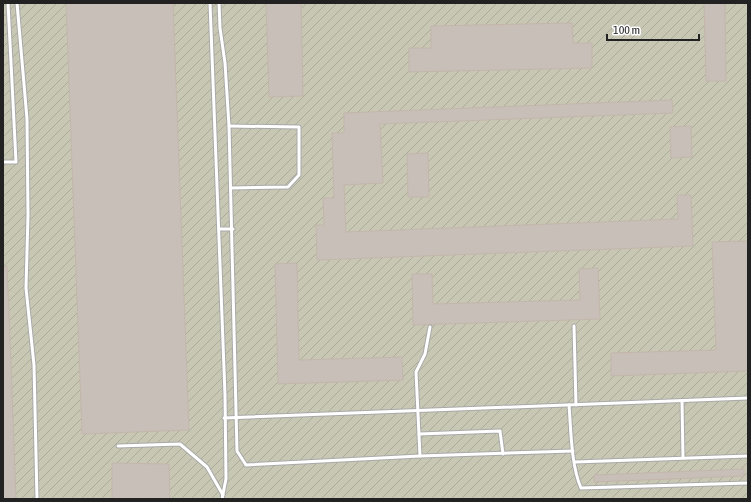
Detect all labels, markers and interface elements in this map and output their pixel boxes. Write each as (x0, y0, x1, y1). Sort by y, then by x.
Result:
scale bar (607, 16, 699, 42)
text: 100 m (613, 23, 640, 37)

